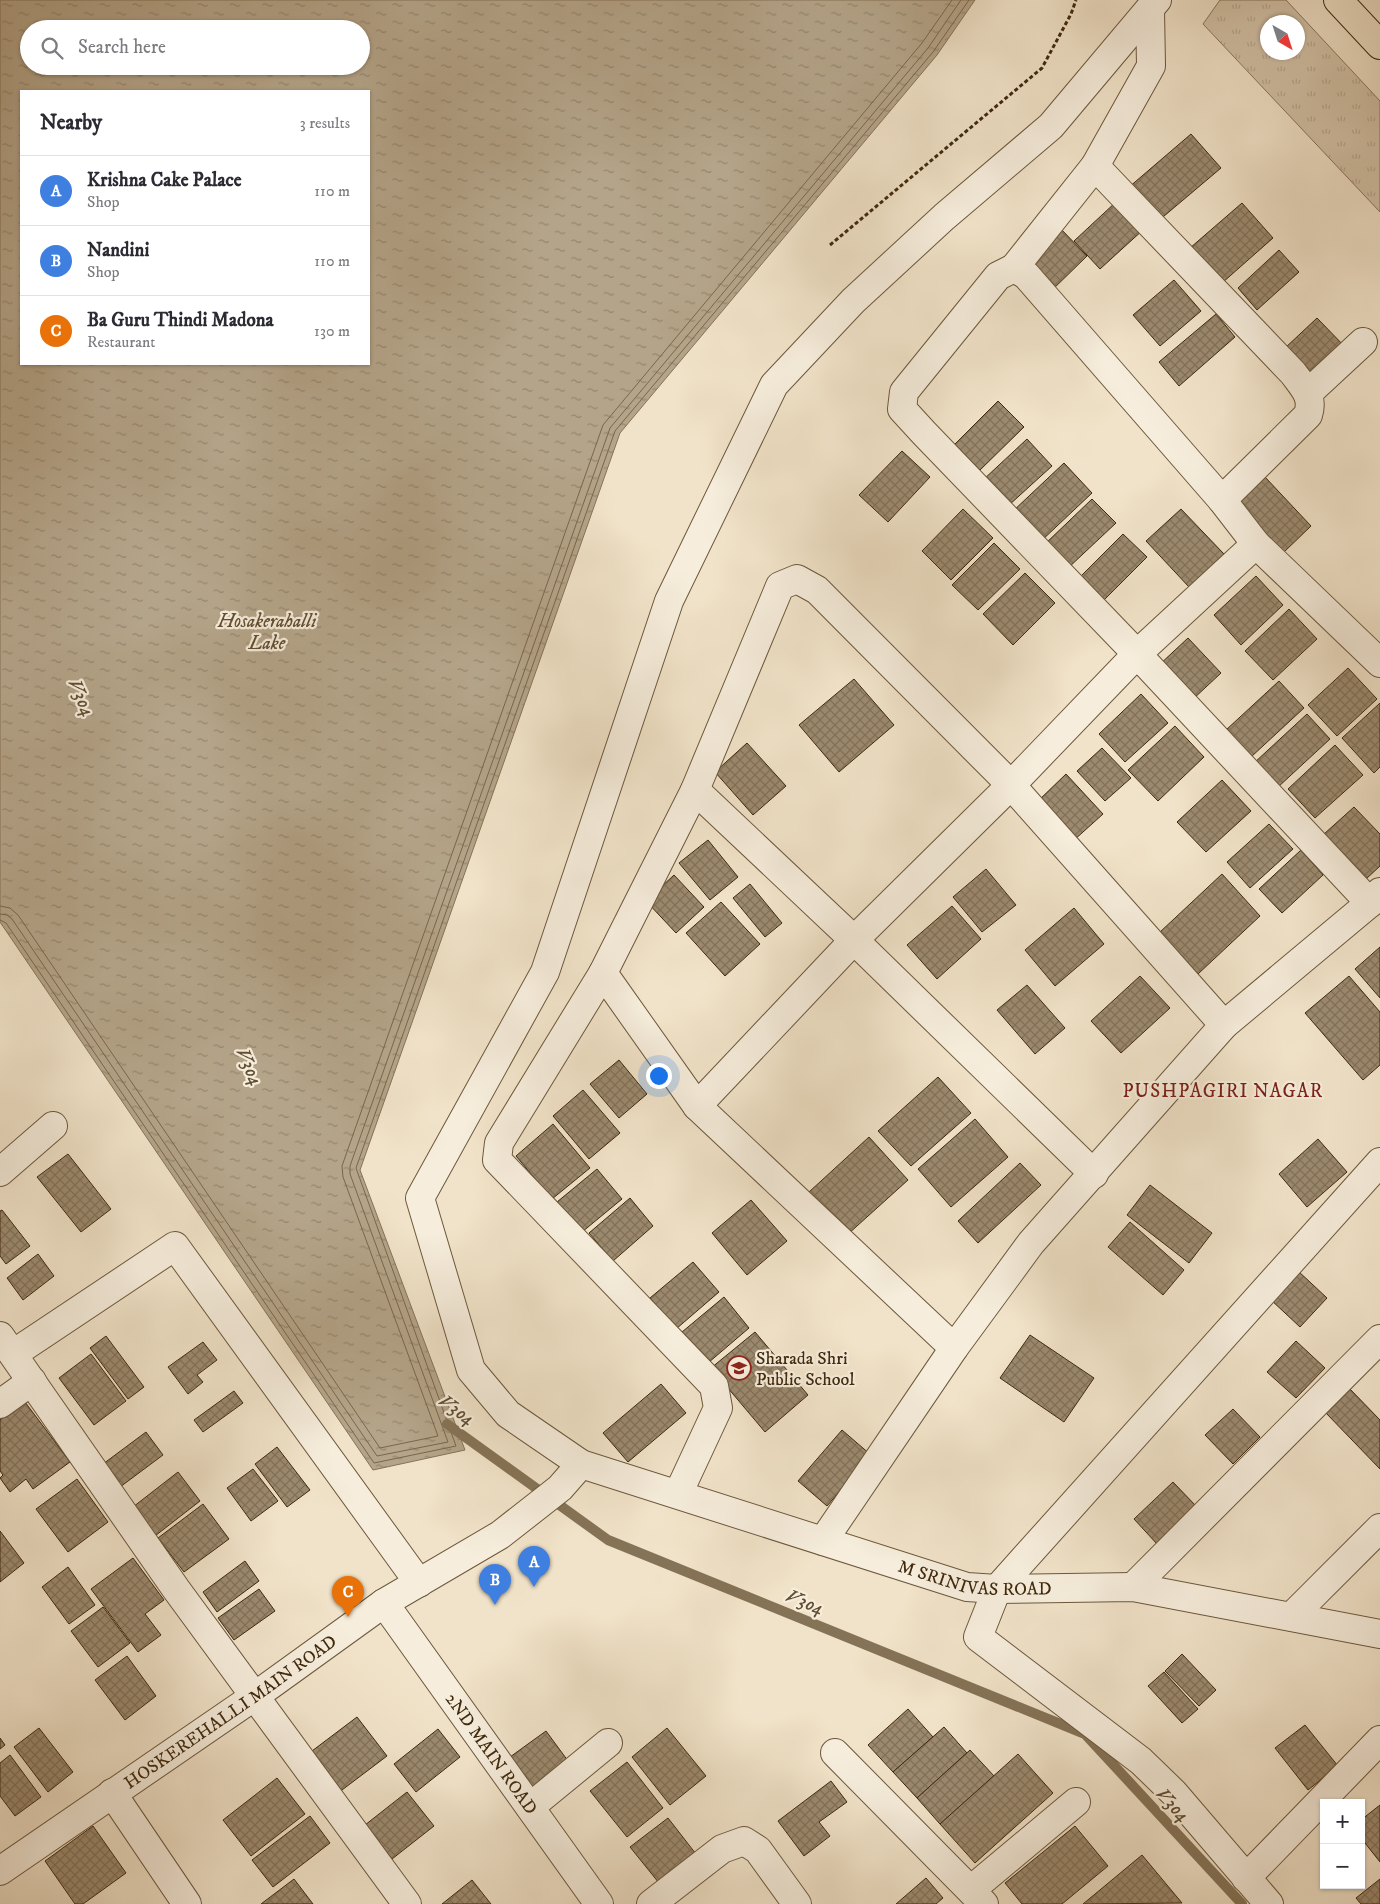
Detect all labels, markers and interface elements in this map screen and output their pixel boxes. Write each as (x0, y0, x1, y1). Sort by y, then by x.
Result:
north arrow (1260, 15, 1305, 60)
search box (20, 20, 370, 75)
icon: search (38, 34, 66, 62)
text: Search here (78, 36, 166, 59)
text: Nearby (40, 110, 102, 136)
text: 3 results (300, 113, 350, 133)
text: Krishna Cake Palace (87, 169, 242, 192)
text: A (51, 181, 61, 201)
text: 110 m (314, 181, 350, 201)
text: Shop (87, 192, 120, 212)
text: Nandini (87, 239, 149, 262)
text: B (51, 251, 61, 271)
text: 110 m (314, 251, 350, 271)
text: Shop (87, 262, 120, 282)
text: Ba Guru Thindi Madona (87, 309, 274, 332)
text: C (51, 321, 61, 341)
text: 130 m (314, 321, 350, 341)
text: Restaurant (87, 332, 155, 352)
water label: Hosakerahalli Lake (217, 610, 317, 655)
water label: V304 (62, 675, 99, 720)
water label: V304 (230, 1044, 267, 1089)
your location (646, 1063, 672, 1089)
district label: PUSHPAGIRI NAGAR (1123, 1080, 1323, 1103)
place label: Sharada Shri Public School (756, 1348, 855, 1391)
school or university icon: Sharada Shri Public School (726, 1355, 752, 1381)
water label: V304 (434, 1389, 479, 1431)
pin: A (518, 1546, 550, 1587)
street label: M SRINIVAS ROAD (895, 1556, 1052, 1601)
pin: B (479, 1564, 511, 1605)
pin: C (332, 1576, 364, 1617)
water label: V304 (782, 1584, 827, 1620)
street label: HOSKEREHALLI MAIN ROAD (120, 1631, 341, 1794)
street label: 2ND MAIN ROAD (440, 1689, 542, 1819)
water label: V304 (1150, 1783, 1194, 1827)
map controls (1320, 1799, 1365, 1889)
button: + (1320, 1799, 1365, 1844)
button: − (1320, 1844, 1365, 1889)

